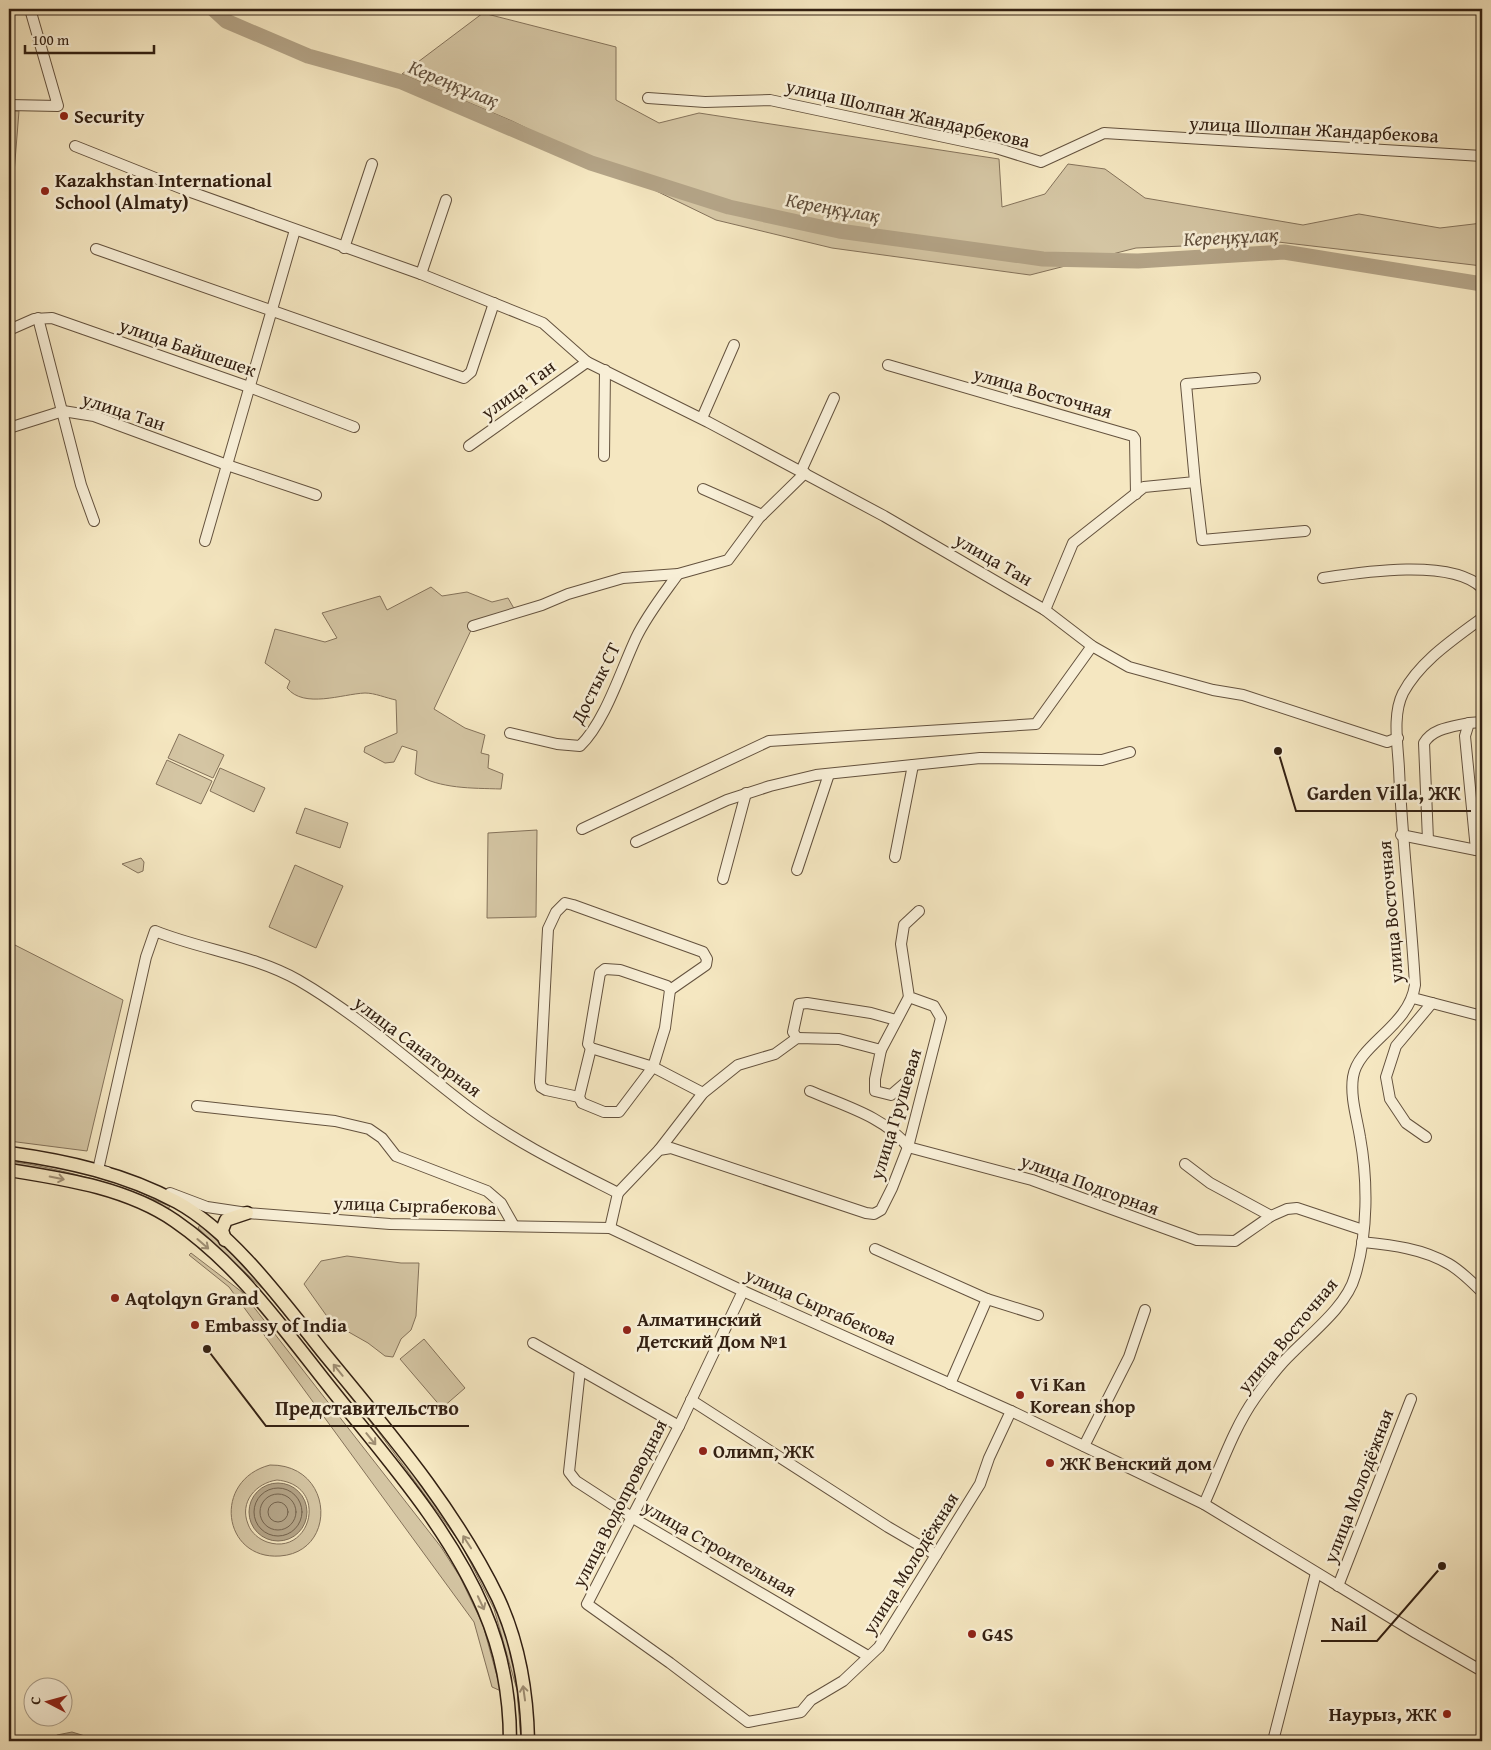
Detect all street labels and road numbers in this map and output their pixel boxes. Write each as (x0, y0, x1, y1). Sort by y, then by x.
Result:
street label: улица Шолпан Жандарбекова (782, 71, 1033, 155)
street label: улица Шолпан Жандарбекова (1188, 108, 1439, 150)
street label: улица Байшешек (115, 310, 260, 384)
street label: улица Тан (474, 352, 561, 426)
street label: улица Восточная (969, 359, 1116, 425)
street label: улица Тан (78, 384, 169, 438)
street label: улица Тан (949, 525, 1038, 593)
street label: Достык СТ (563, 637, 627, 730)
street label: улица Восточная (1370, 839, 1410, 985)
street label: улица Санаторная (347, 988, 488, 1104)
street label: улица Грушевая (861, 1045, 928, 1184)
street label: улица Подгорная (1016, 1146, 1163, 1222)
street label: улица Сыргабекова (332, 1188, 497, 1222)
street label: улица Сыргабекова (740, 1260, 901, 1352)
street label: улица Восточная (1230, 1271, 1344, 1400)
street label: улица Молодёжная (1315, 1405, 1400, 1568)
street label: улица Водопроводная (564, 1414, 674, 1593)
street label: улица Молодёжная (854, 1486, 965, 1640)
street label: улица Строительная (637, 1492, 802, 1604)

